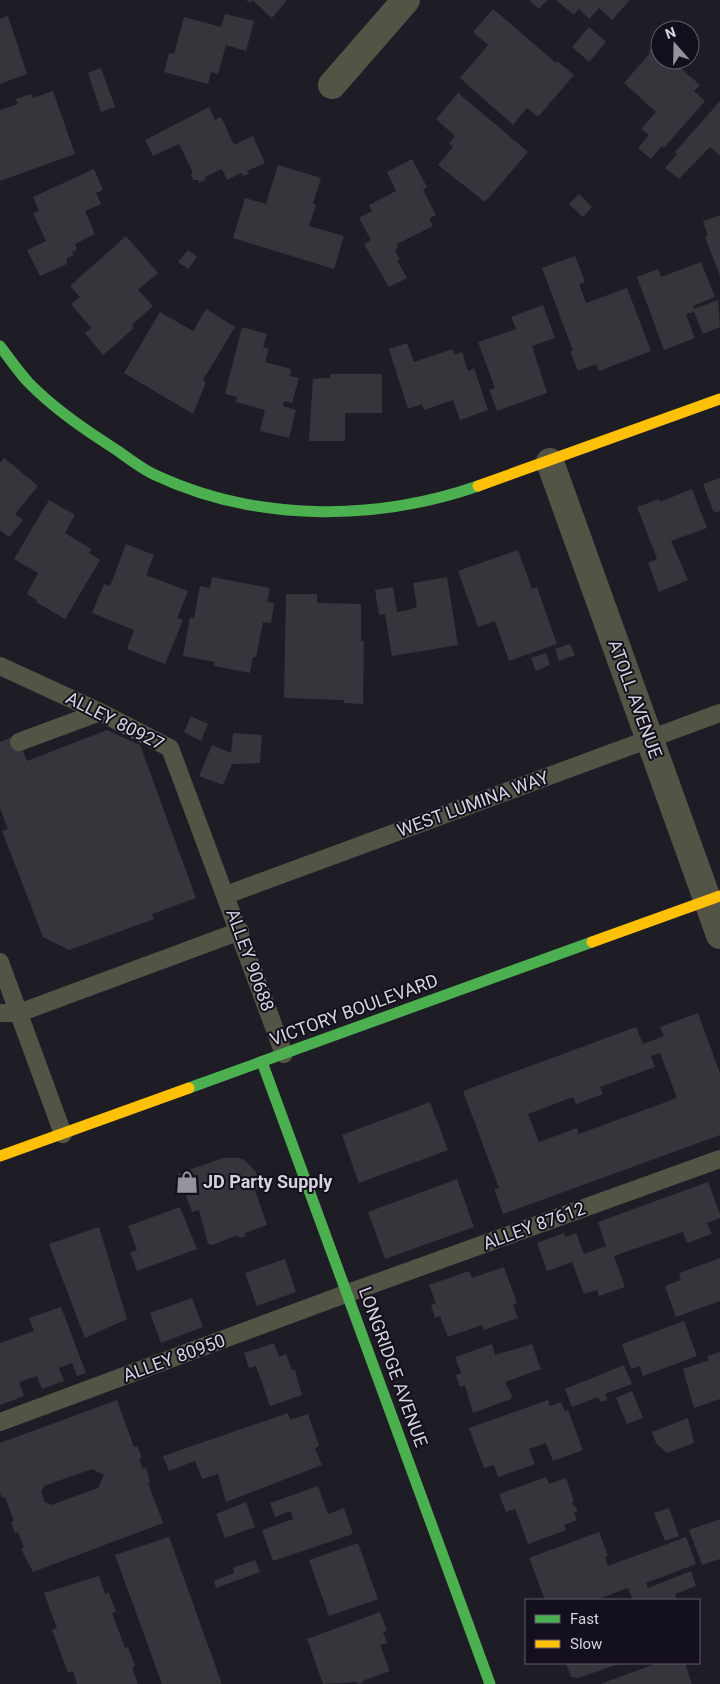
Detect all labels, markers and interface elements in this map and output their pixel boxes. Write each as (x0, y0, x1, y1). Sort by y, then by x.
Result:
north arrow (650, 20, 700, 70)
text: N (663, 24, 678, 42)
street label: ATOLL AVENUE (604, 637, 667, 761)
street label: ALLEY 80927 (63, 687, 168, 754)
street label: WEST LUMINA WAY (394, 766, 552, 841)
street label: ALLEY 90688 (222, 906, 279, 1014)
street label: VICTORY BOULEVARD (267, 969, 441, 1050)
shop icon: JD Party Supply (174, 1169, 200, 1195)
place label: JD Party Supply (203, 1171, 333, 1192)
street label: ALLEY 87612 (480, 1197, 588, 1254)
street label: LONGRIDGE AVENUE (355, 1284, 432, 1450)
street label: ALLEY 80950 (120, 1329, 228, 1386)
legend (525, 1599, 700, 1664)
text: Fast (570, 1610, 599, 1628)
text: Slow (570, 1635, 602, 1653)

